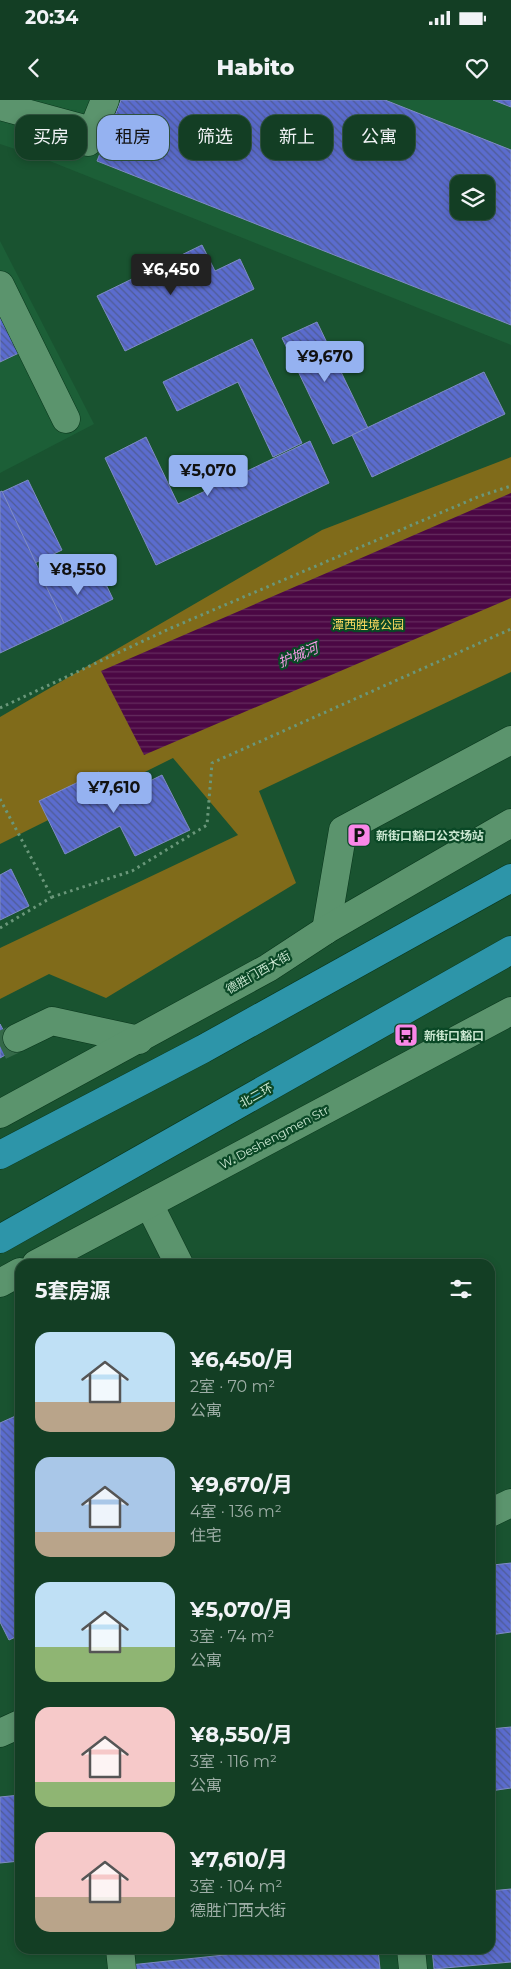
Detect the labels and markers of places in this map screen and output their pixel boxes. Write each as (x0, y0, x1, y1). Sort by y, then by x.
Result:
pin: ¥6,450 (130, 254, 212, 296)
pin: ¥9,670 (284, 340, 366, 383)
pin: ¥5,070 (167, 454, 249, 497)
pin: ¥8,550 (37, 554, 119, 596)
pin: ¥7,610 (73, 772, 155, 814)
parking icon: 新街口豁口公交场站 (346, 822, 372, 848)
place label: 新街口豁口公交场站 (376, 828, 484, 843)
bus stop icon: 新街口豁口 (393, 1022, 419, 1048)
place label: 新街口豁口 (424, 1028, 484, 1043)

